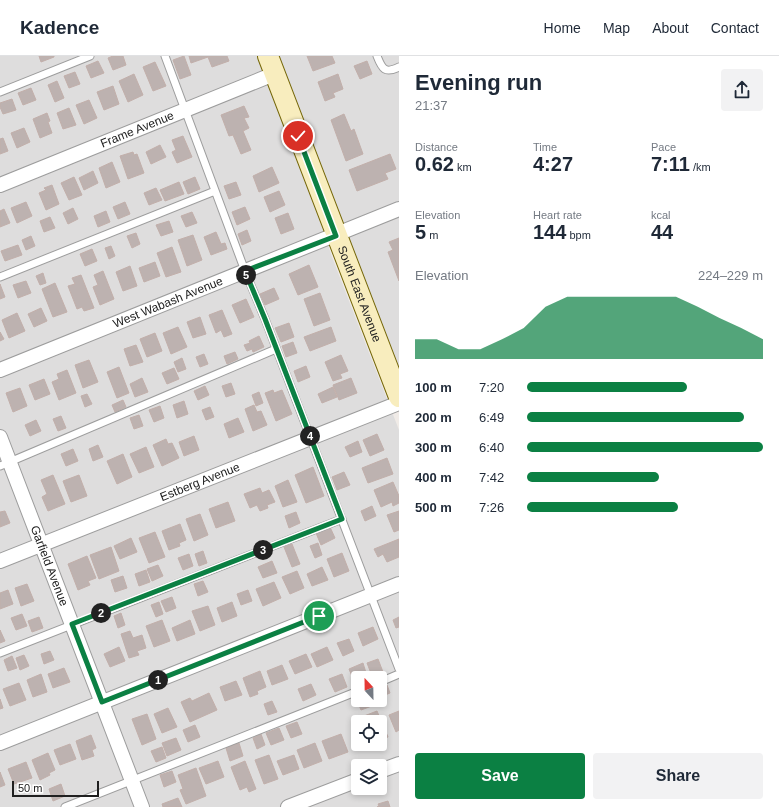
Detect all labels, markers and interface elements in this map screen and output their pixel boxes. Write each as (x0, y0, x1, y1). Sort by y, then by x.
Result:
text: Kadence (20, 17, 99, 38)
text: Home (544, 20, 581, 36)
text: Map (603, 20, 630, 36)
text: About (652, 20, 689, 36)
text: Contact (711, 20, 759, 36)
button: share (721, 69, 763, 111)
text: Evening run (415, 70, 542, 95)
text: 21:37 (415, 98, 448, 113)
street label: Frame Avenue (98, 108, 176, 151)
pin (281, 119, 315, 153)
icon: check (287, 125, 309, 147)
text: Distance (415, 141, 458, 153)
text: Time (533, 141, 557, 153)
text: Pace (651, 141, 676, 153)
text: 0.62 (415, 153, 454, 175)
text: 4:27 (533, 153, 573, 175)
text: 7:11 (651, 153, 690, 175)
text: km (454, 161, 472, 173)
text: /km (690, 161, 711, 173)
text: Elevation (415, 209, 460, 221)
text: Heart rate (533, 209, 582, 221)
text: kcal (651, 209, 671, 221)
text: 5 (415, 221, 426, 243)
text: 144 (533, 221, 566, 243)
text: 44 (651, 221, 673, 243)
text: m (426, 229, 438, 241)
text: bpm (566, 229, 591, 241)
street label: South East Avenue (335, 244, 384, 344)
pin: 5 (236, 265, 256, 285)
text: Elevation (415, 268, 468, 283)
text: 224–229 m (698, 268, 763, 283)
text: 5 (243, 269, 249, 281)
street label: West Wabash Avenue (111, 274, 225, 331)
text: 100 m (415, 380, 452, 395)
text: 7:20 (479, 380, 504, 395)
text: 200 m (415, 410, 452, 425)
text: 6:49 (479, 410, 504, 425)
pin: 4 (300, 426, 320, 446)
text: 4 (307, 430, 313, 442)
text: 300 m (415, 440, 452, 455)
text: 6:40 (479, 440, 504, 455)
street label: Estberg Avenue (158, 460, 242, 504)
text: 400 m (415, 470, 452, 485)
text: 7:42 (479, 470, 504, 485)
text: 500 m (415, 500, 452, 515)
text: 7:26 (479, 500, 504, 515)
street label: Garfield Avenue (28, 524, 71, 608)
pin: 3 (253, 540, 273, 560)
text: 3 (260, 544, 266, 556)
pin (302, 599, 336, 633)
pin: 2 (91, 603, 111, 623)
icon: arrive (308, 605, 330, 627)
text: 2 (98, 607, 104, 619)
pin: 1 (148, 670, 168, 690)
north arrow (351, 671, 387, 707)
map controls (351, 671, 387, 795)
text: 1 (155, 674, 161, 686)
button: locate (351, 715, 387, 751)
button: Save (415, 753, 585, 799)
button: Share (593, 753, 763, 799)
button: layers (351, 759, 387, 795)
scale bar (12, 779, 99, 798)
text: 50 m (18, 782, 42, 794)

